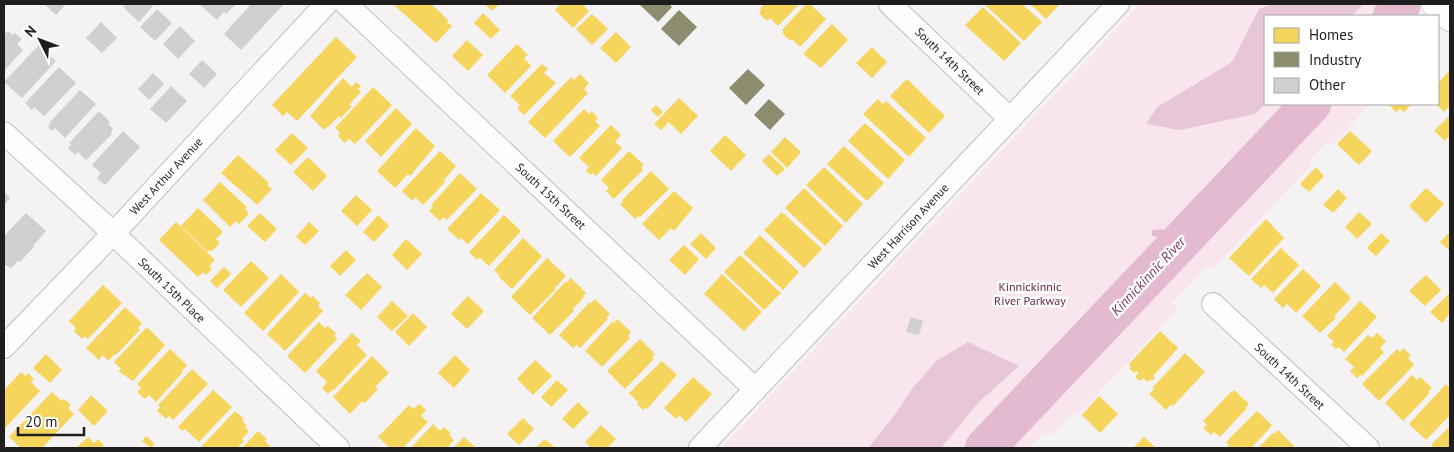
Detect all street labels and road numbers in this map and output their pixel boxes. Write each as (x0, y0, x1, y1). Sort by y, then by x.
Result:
street label: South 14th Street (912, 24, 988, 98)
street label: West Arthur Avenue (126, 134, 206, 218)
street label: South 15th Street (513, 160, 589, 232)
street label: West Harrison Avenue (864, 180, 952, 272)
street label: South 15th Place (135, 254, 209, 326)
street label: South 14th Street (1252, 340, 1328, 412)

